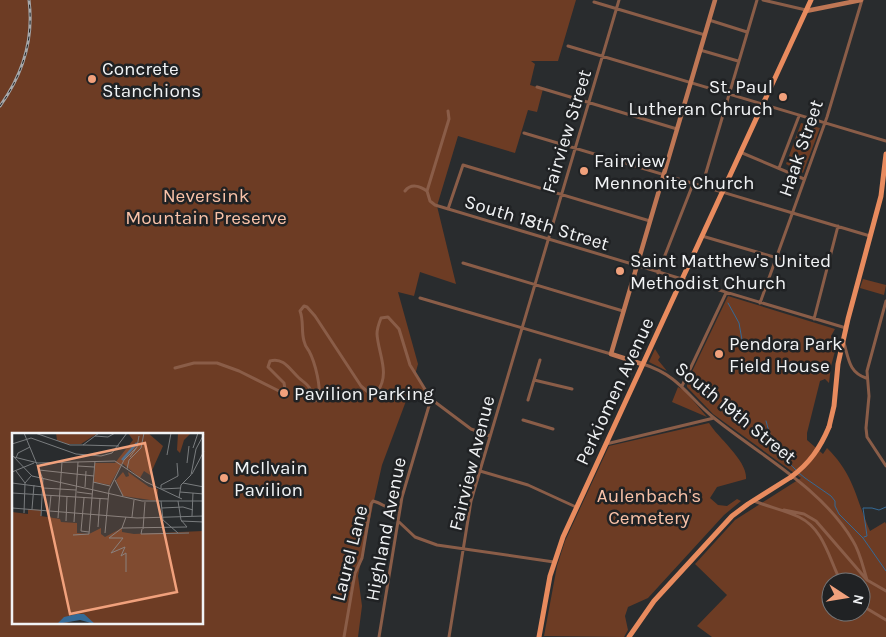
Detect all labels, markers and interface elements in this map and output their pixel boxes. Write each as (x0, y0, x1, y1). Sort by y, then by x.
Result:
place label: Concrete Stanchions (102, 58, 201, 102)
street label: Fairview Street (538, 67, 596, 196)
marker: Concrete Stanchions (86, 73, 98, 85)
place label: St. Paul Lutheran Chruch (628, 76, 773, 120)
marker: St. Paul Lutheran Chruch (777, 91, 789, 103)
street label: Haak Street (774, 97, 828, 200)
place label: Fairview Mennonite Church (594, 150, 754, 194)
marker: Fairview Mennonite Church (578, 165, 590, 177)
park label: Neversink Mountain Preserve (125, 185, 287, 229)
street label: South 18th Street (462, 191, 612, 255)
place label: Saint Matthew's United Methodist Church (630, 250, 831, 294)
marker: Saint Matthew's United Methodist Church (614, 265, 626, 277)
street label: Perkiomen Avenue (571, 314, 659, 469)
place label: Pendora Park Field House (729, 333, 843, 377)
marker: Pendora Park Field House (713, 348, 725, 360)
street label: South 19th Street (671, 357, 800, 468)
place label: Pavilion Parking (294, 383, 434, 405)
marker: Pavilion Parking (278, 387, 290, 399)
street label: Fairview Avenue (445, 394, 499, 533)
inset map (12, 433, 204, 624)
street label: Highland Avenue (361, 455, 411, 603)
place label: McIlvain Pavilion (234, 457, 308, 501)
marker: McIlvain Pavilion (218, 472, 230, 484)
park label: Aulenbach's Cemetery (597, 485, 701, 529)
street label: Laurel Lane (327, 503, 372, 603)
north arrow (821, 572, 871, 622)
text: N (849, 593, 868, 606)

